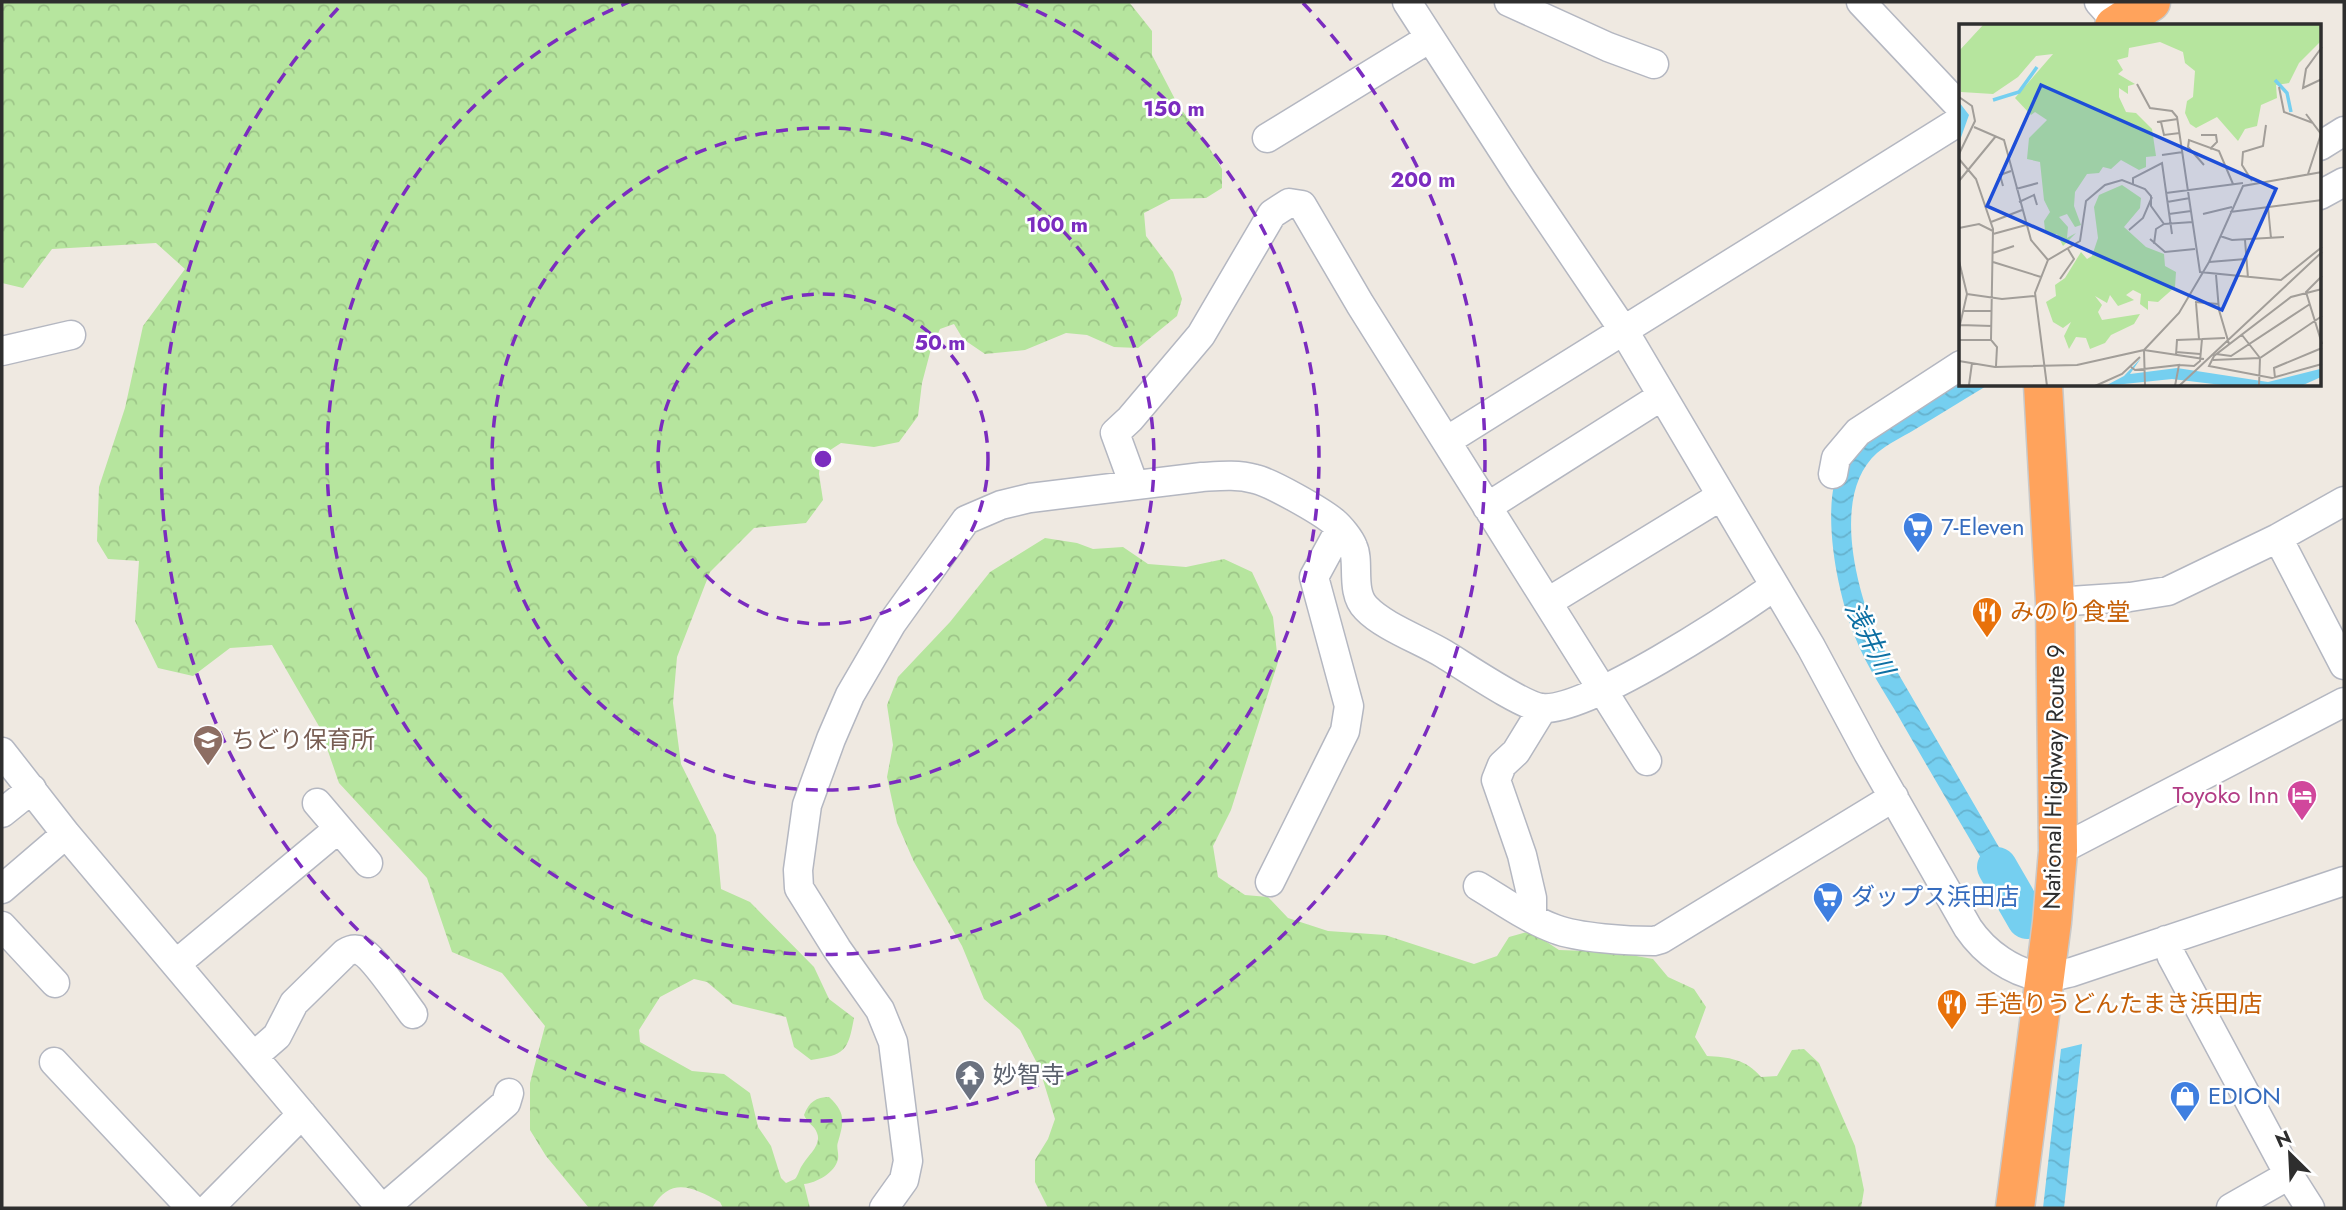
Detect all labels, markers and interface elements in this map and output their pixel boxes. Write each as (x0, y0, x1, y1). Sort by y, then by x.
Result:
inset map (1959, 24, 2322, 387)
text: 150 m (1143, 94, 1205, 124)
text: 200 m (1390, 165, 1456, 195)
text: 100 m (1026, 210, 1088, 240)
text: 50 m (915, 328, 965, 358)
centre of rings (811, 447, 835, 471)
place label: 7-Eleven (1941, 509, 2025, 544)
supermarket icon: 7-Eleven (1901, 510, 1935, 554)
place label: みのり食堂 (2010, 594, 2130, 629)
water label: 浅井川 (1836, 595, 1905, 684)
restaurant icon: みのり食堂 (1970, 595, 2004, 639)
street label: National Highway Route 9 (2034, 644, 2073, 910)
place label: ちどり保育所 (231, 722, 375, 757)
school or university icon: ちどり保育所 (191, 723, 225, 767)
place label: Toyoko Inn (2173, 777, 2279, 812)
hotel icon: Toyoko Inn (2285, 778, 2319, 822)
place label: ダップス浜田店 (1851, 879, 2019, 914)
supermarket icon: ダップス浜田店 (1811, 880, 1845, 924)
place label: 手造りうどんたまき浜田店 (1975, 986, 2262, 1021)
restaurant icon: 手造りうどんたまき浜田店 (1935, 987, 1969, 1031)
place label: 妙智寺 (993, 1057, 1065, 1092)
temple icon: 妙智寺 (953, 1058, 987, 1102)
place label: EDION (2208, 1078, 2281, 1113)
shop icon: EDION (2168, 1079, 2202, 1123)
north arrow (2255, 1119, 2325, 1189)
text: N (2271, 1124, 2296, 1154)

